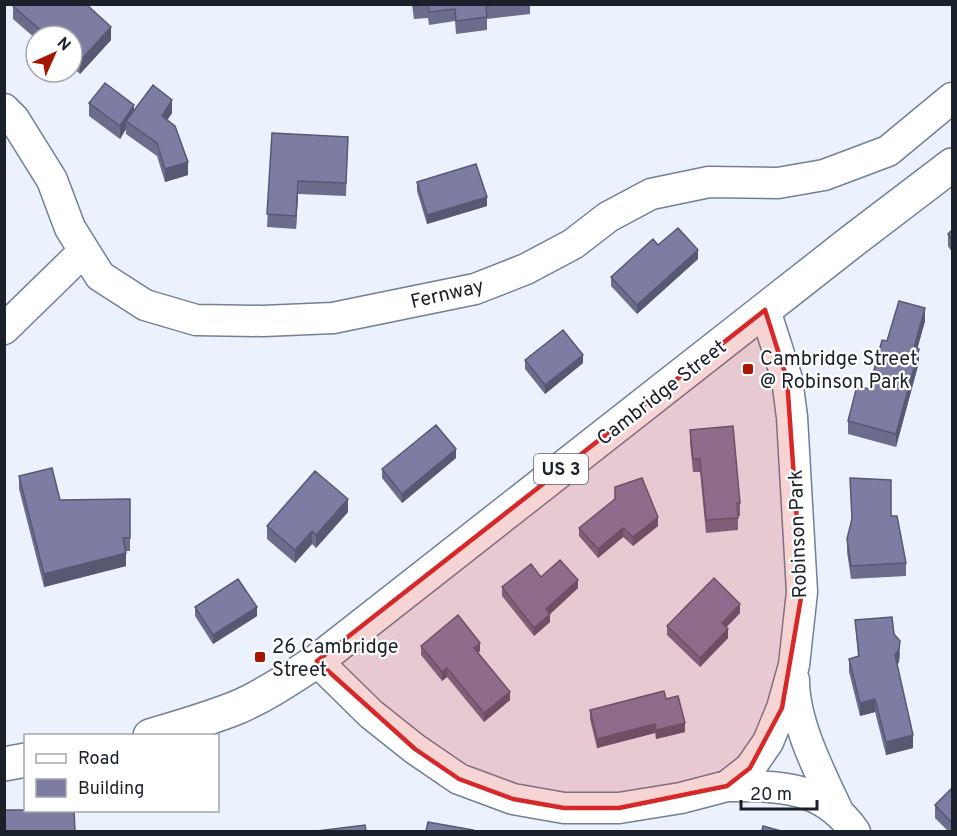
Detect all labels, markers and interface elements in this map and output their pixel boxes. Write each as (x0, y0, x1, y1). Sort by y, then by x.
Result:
north arrow (24, 24, 84, 84)
text: N (52, 34, 74, 56)
street label: Fernway (408, 274, 487, 316)
street label: Cambridge Street (592, 335, 732, 452)
place label: Cambridge Street @ Robinson Park (760, 347, 917, 396)
marker: Cambridge Street @ Robinson Park (741, 362, 755, 376)
road number: US 3 (534, 454, 588, 484)
street label: Robinson Park (784, 469, 814, 599)
place label: 26 Cambridge Street (272, 635, 399, 684)
marker: 26 Cambridge Street (253, 650, 267, 664)
legend (24, 734, 219, 812)
text: Road (78, 748, 120, 771)
scale bar (741, 773, 818, 811)
text: Building (78, 778, 144, 801)
text: 20 m (750, 784, 792, 807)

